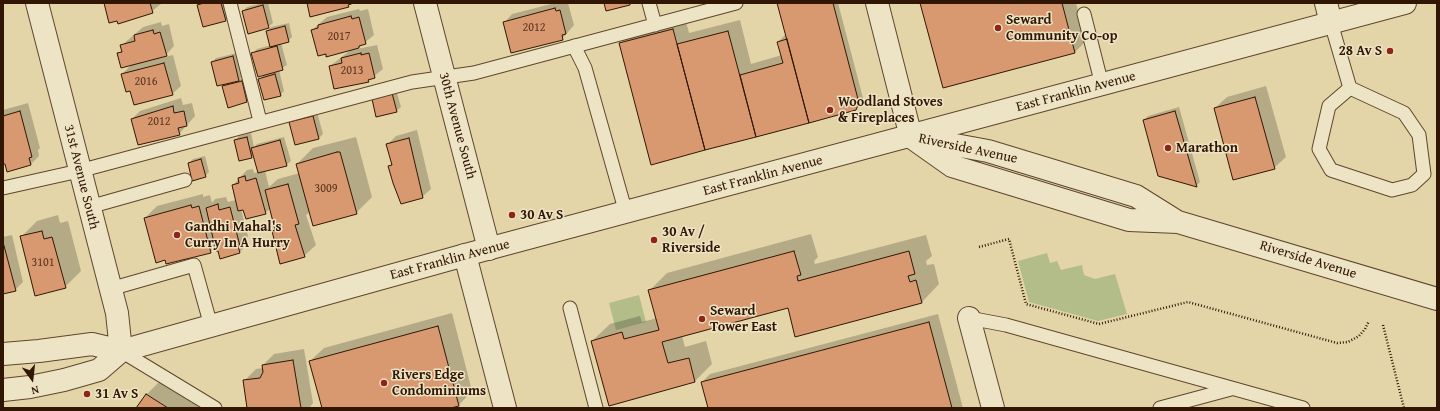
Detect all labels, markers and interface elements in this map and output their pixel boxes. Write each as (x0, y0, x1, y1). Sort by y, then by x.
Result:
place label: Seward Community Co-op (1006, 12, 1117, 44)
house number: 2012 (522, 21, 546, 35)
marker: Seward Community Co-op (993, 23, 1003, 33)
house number: 2017 (327, 30, 351, 44)
place label: 28 Av S (1339, 43, 1382, 59)
marker: 28 Av S (1385, 46, 1395, 56)
house number: 2013 (340, 64, 364, 78)
street label: East Franklin Avenue (1014, 68, 1138, 116)
street label: 30th Avenue South (435, 71, 479, 181)
house number: 2016 (134, 75, 158, 89)
place label: Woodland Stoves & Fireplaces (838, 94, 943, 126)
marker: Woodland Stoves & Fireplaces (825, 105, 835, 115)
house number: 2012 (147, 115, 171, 129)
street label: 31st Avenue South (60, 123, 102, 231)
street label: Riverside Avenue (917, 130, 1019, 168)
place label: Marathon (1176, 140, 1238, 156)
marker: Marathon (1163, 143, 1173, 153)
street label: East Franklin Avenue (701, 152, 825, 200)
house number: 3009 (314, 182, 338, 196)
place label: 30 Av S (520, 207, 563, 223)
marker: 30 Av S (507, 210, 517, 220)
place label: Gandhi Mahal's Curry In A Hurry (185, 219, 290, 252)
place label: 30 Av / Riverside (662, 224, 720, 256)
marker: Gandhi Mahal's Curry In A Hurry (172, 230, 182, 240)
marker: 30 Av / Riverside (649, 235, 659, 245)
street label: East Franklin Avenue (388, 236, 512, 284)
street label: Riverside Avenue (1257, 237, 1359, 283)
house number: 3101 (31, 256, 55, 270)
place label: Seward Tower East (710, 303, 777, 336)
marker: Seward Tower East (697, 314, 707, 324)
north arrow (12, 359, 52, 399)
place label: Rivers Edge Condominiums (392, 367, 486, 400)
marker: Rivers Edge Condominiums (379, 378, 389, 388)
text: N (29, 382, 41, 399)
place label: 31 Av S (95, 386, 138, 402)
marker: 31 Av S (82, 389, 92, 399)

